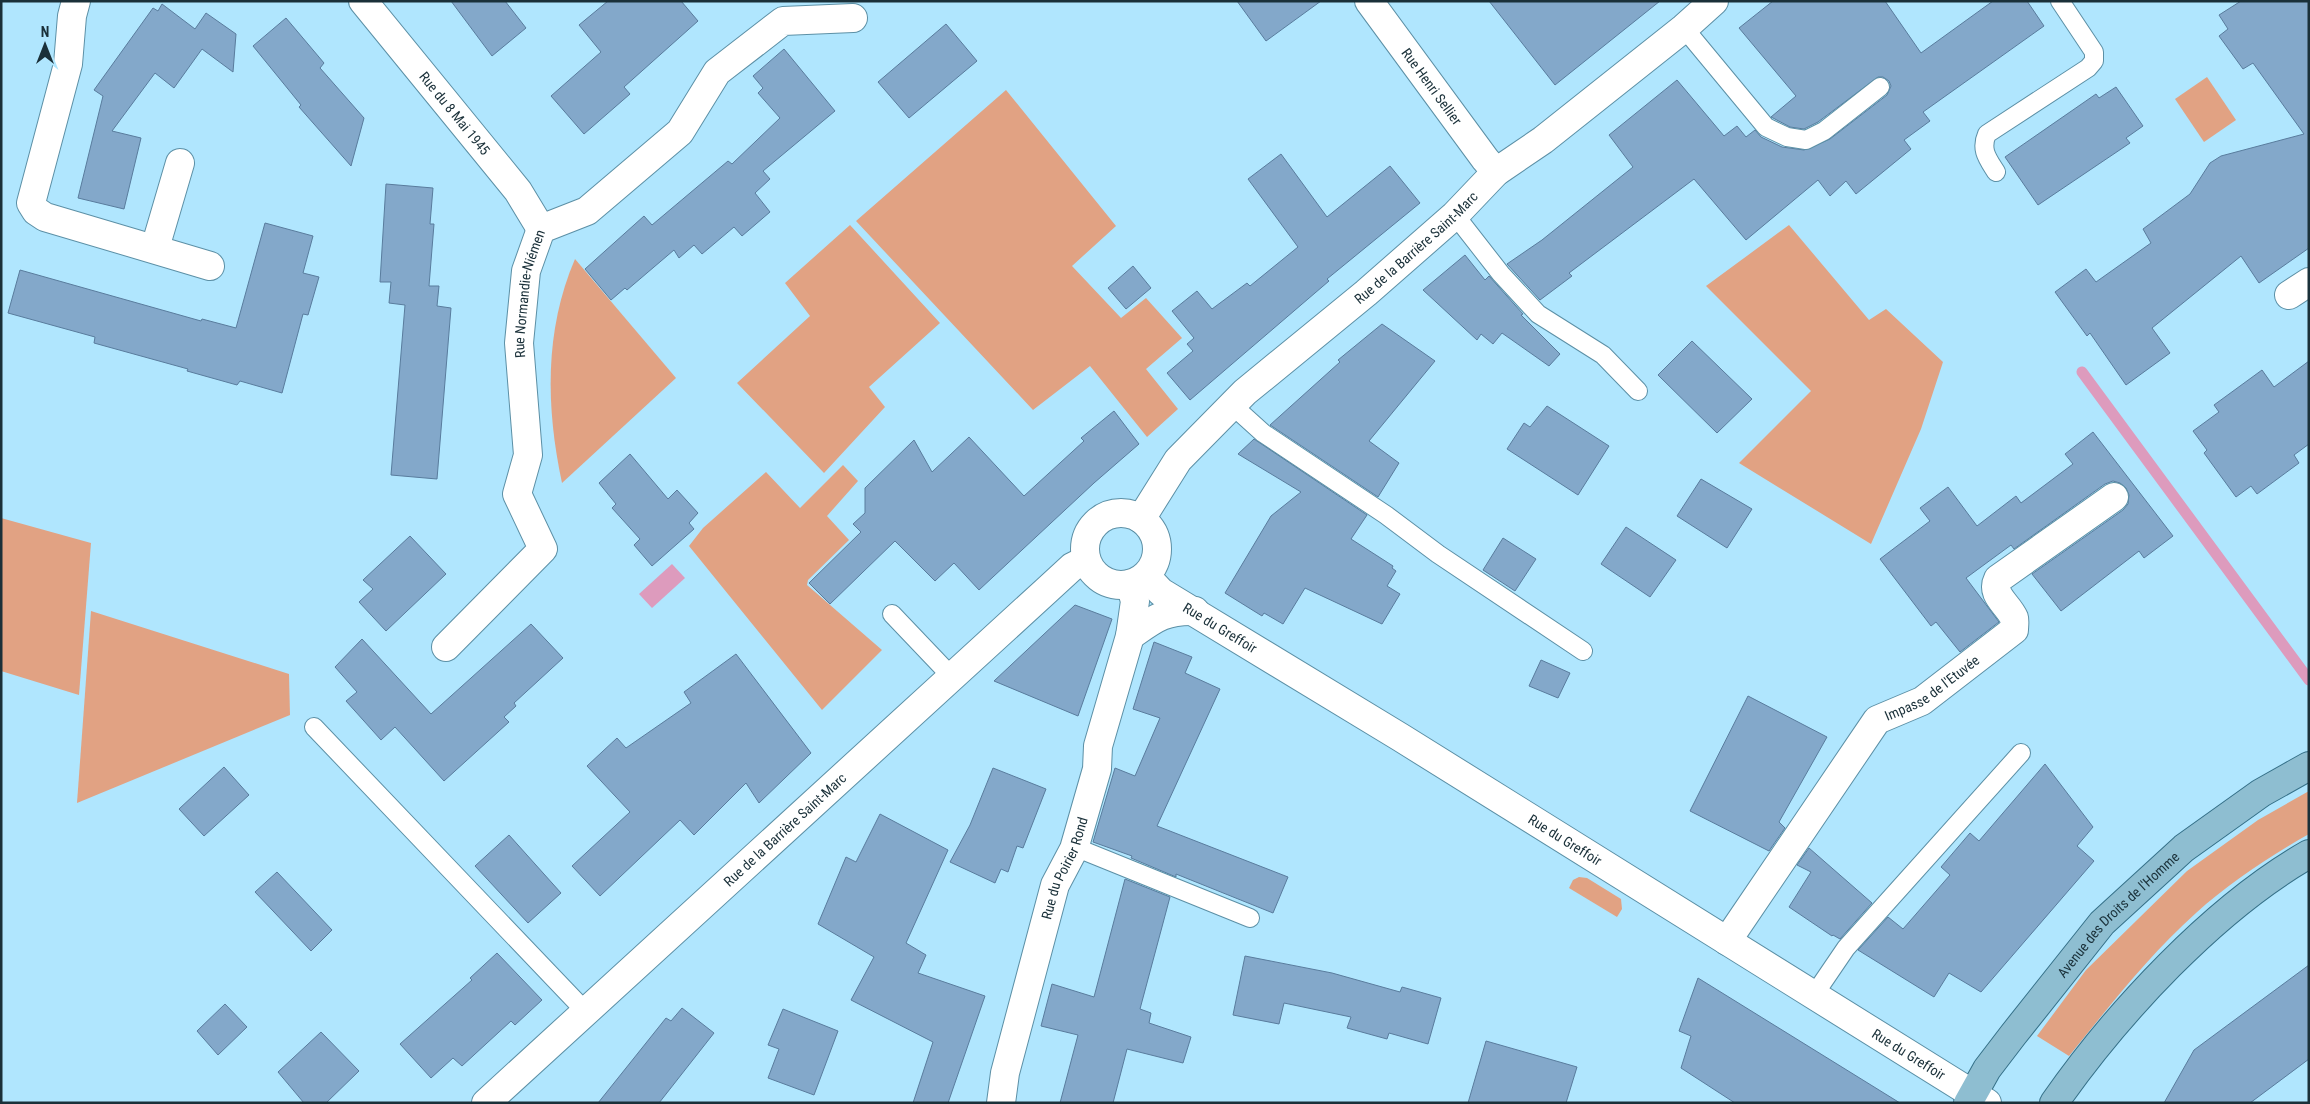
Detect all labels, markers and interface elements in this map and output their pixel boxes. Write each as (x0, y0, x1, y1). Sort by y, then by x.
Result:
north arrow (20, 20, 70, 70)
text: N (41, 24, 49, 40)
street label: Rue Henri Sellier (1398, 45, 1465, 128)
street label: Rue du 8 Mai 1945 (416, 69, 493, 158)
street label: Rue de la Barrière Saint-Marc (1351, 188, 1481, 307)
street label: Rue Normandie-Niémen (511, 227, 548, 359)
street label: Rue du Greffoir (1180, 599, 1260, 656)
street label: Impasse de l'Etuvée (1882, 652, 1983, 724)
street label: Rue de la Barrière Saint-Marc (720, 770, 849, 890)
street label: Rue du Greffoir (1525, 811, 1605, 869)
street label: Rue du Poirier Rond (1038, 815, 1091, 921)
street label: Avenue des Droits de l'Homme (2054, 848, 2183, 981)
street label: Rue du Greffoir (1869, 1025, 1948, 1083)

